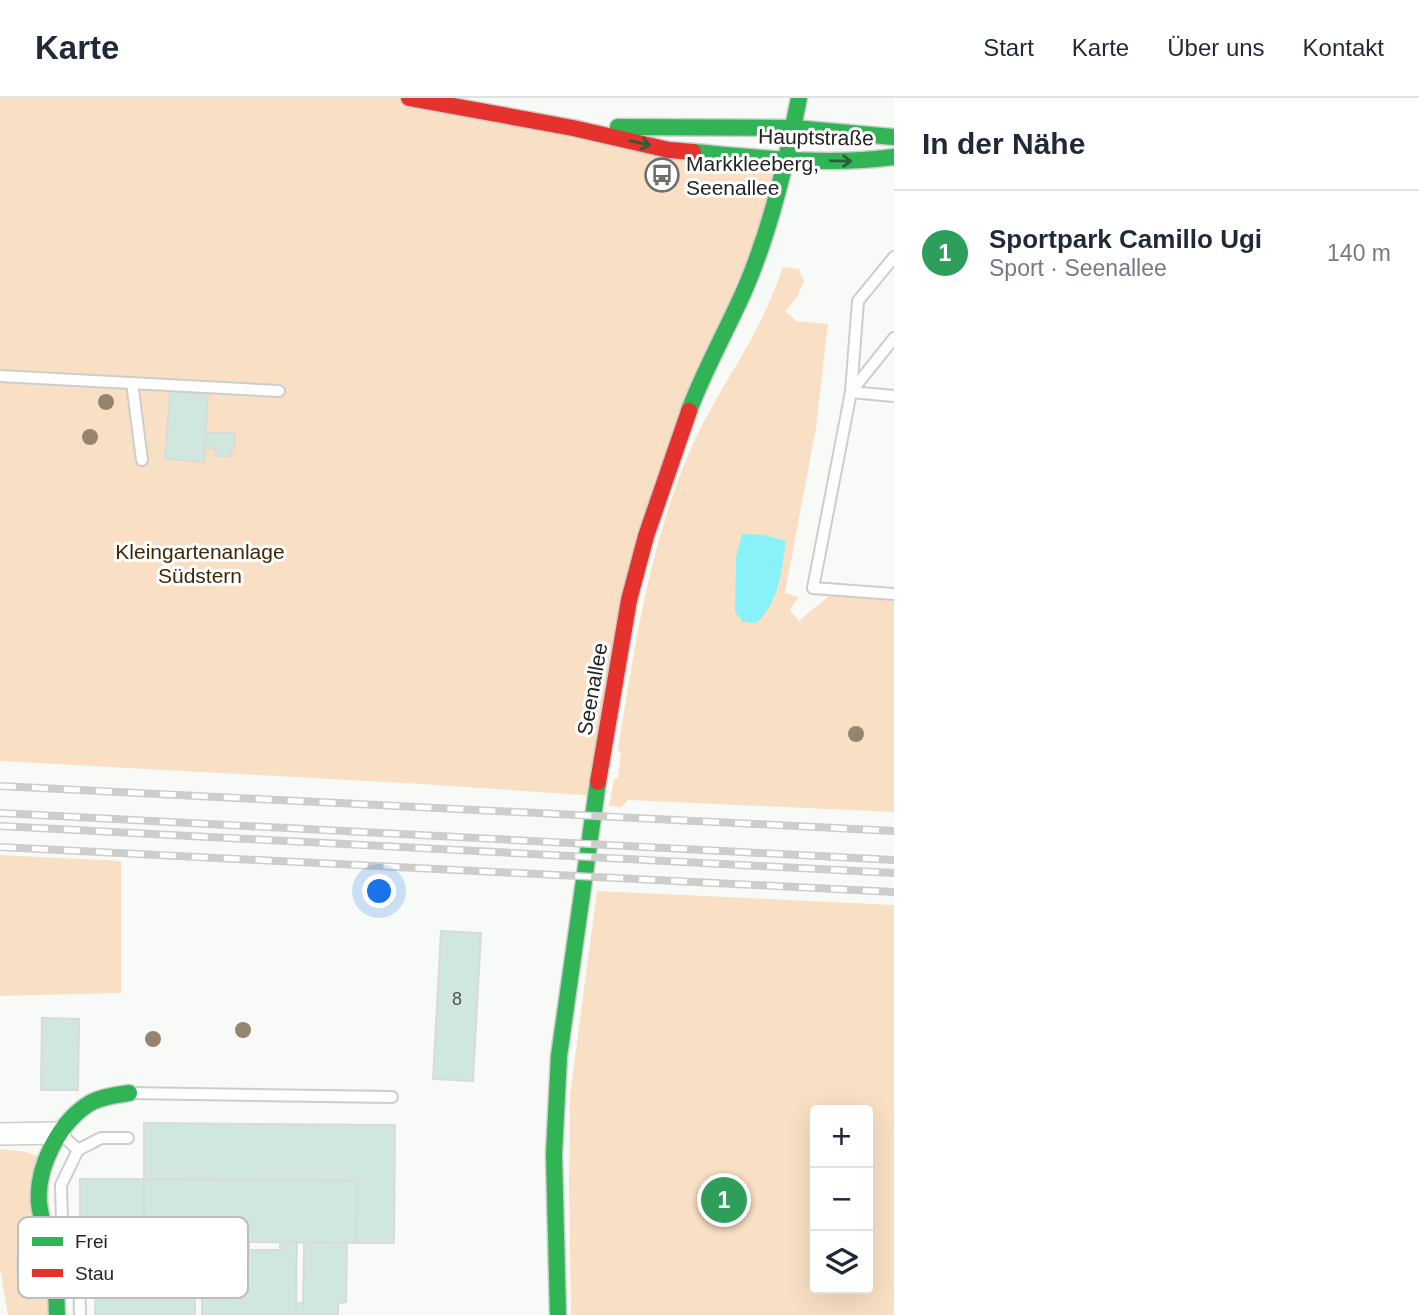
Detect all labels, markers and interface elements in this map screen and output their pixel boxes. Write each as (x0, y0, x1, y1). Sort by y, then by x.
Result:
text: Karte (35, 29, 119, 66)
text: Start (983, 34, 1034, 61)
text: Karte (1072, 34, 1129, 61)
text: Über uns (1167, 34, 1265, 61)
text: Kontakt (1303, 34, 1384, 61)
street label: Hauptstraße (758, 124, 874, 150)
text: In der Nähe (922, 127, 1085, 160)
one-way arrow (628, 137, 651, 150)
place label: Markkleeberg, Seenallee (686, 152, 819, 199)
one-way arrow (829, 155, 852, 168)
bus stop icon: Markkleeberg, Seenallee (643, 156, 681, 194)
text: Sportpark Camillo Ugi (989, 224, 1262, 254)
text: 1 (939, 240, 951, 266)
text: 140 m (1327, 240, 1391, 266)
text: Sport · Seenallee (989, 255, 1167, 281)
park label: Kleingartenanlage Südstern (115, 540, 285, 587)
street label: Seenallee (573, 641, 611, 737)
your location (362, 874, 396, 908)
house number: 8 (452, 989, 462, 1009)
map controls (810, 1105, 873, 1294)
button: + (810, 1105, 873, 1168)
button: − (810, 1168, 873, 1231)
pin: 1 (701, 1174, 747, 1226)
legend (18, 1217, 248, 1298)
text: Frei (75, 1231, 108, 1252)
button: layers (810, 1231, 873, 1294)
text: Stau (75, 1263, 114, 1284)

